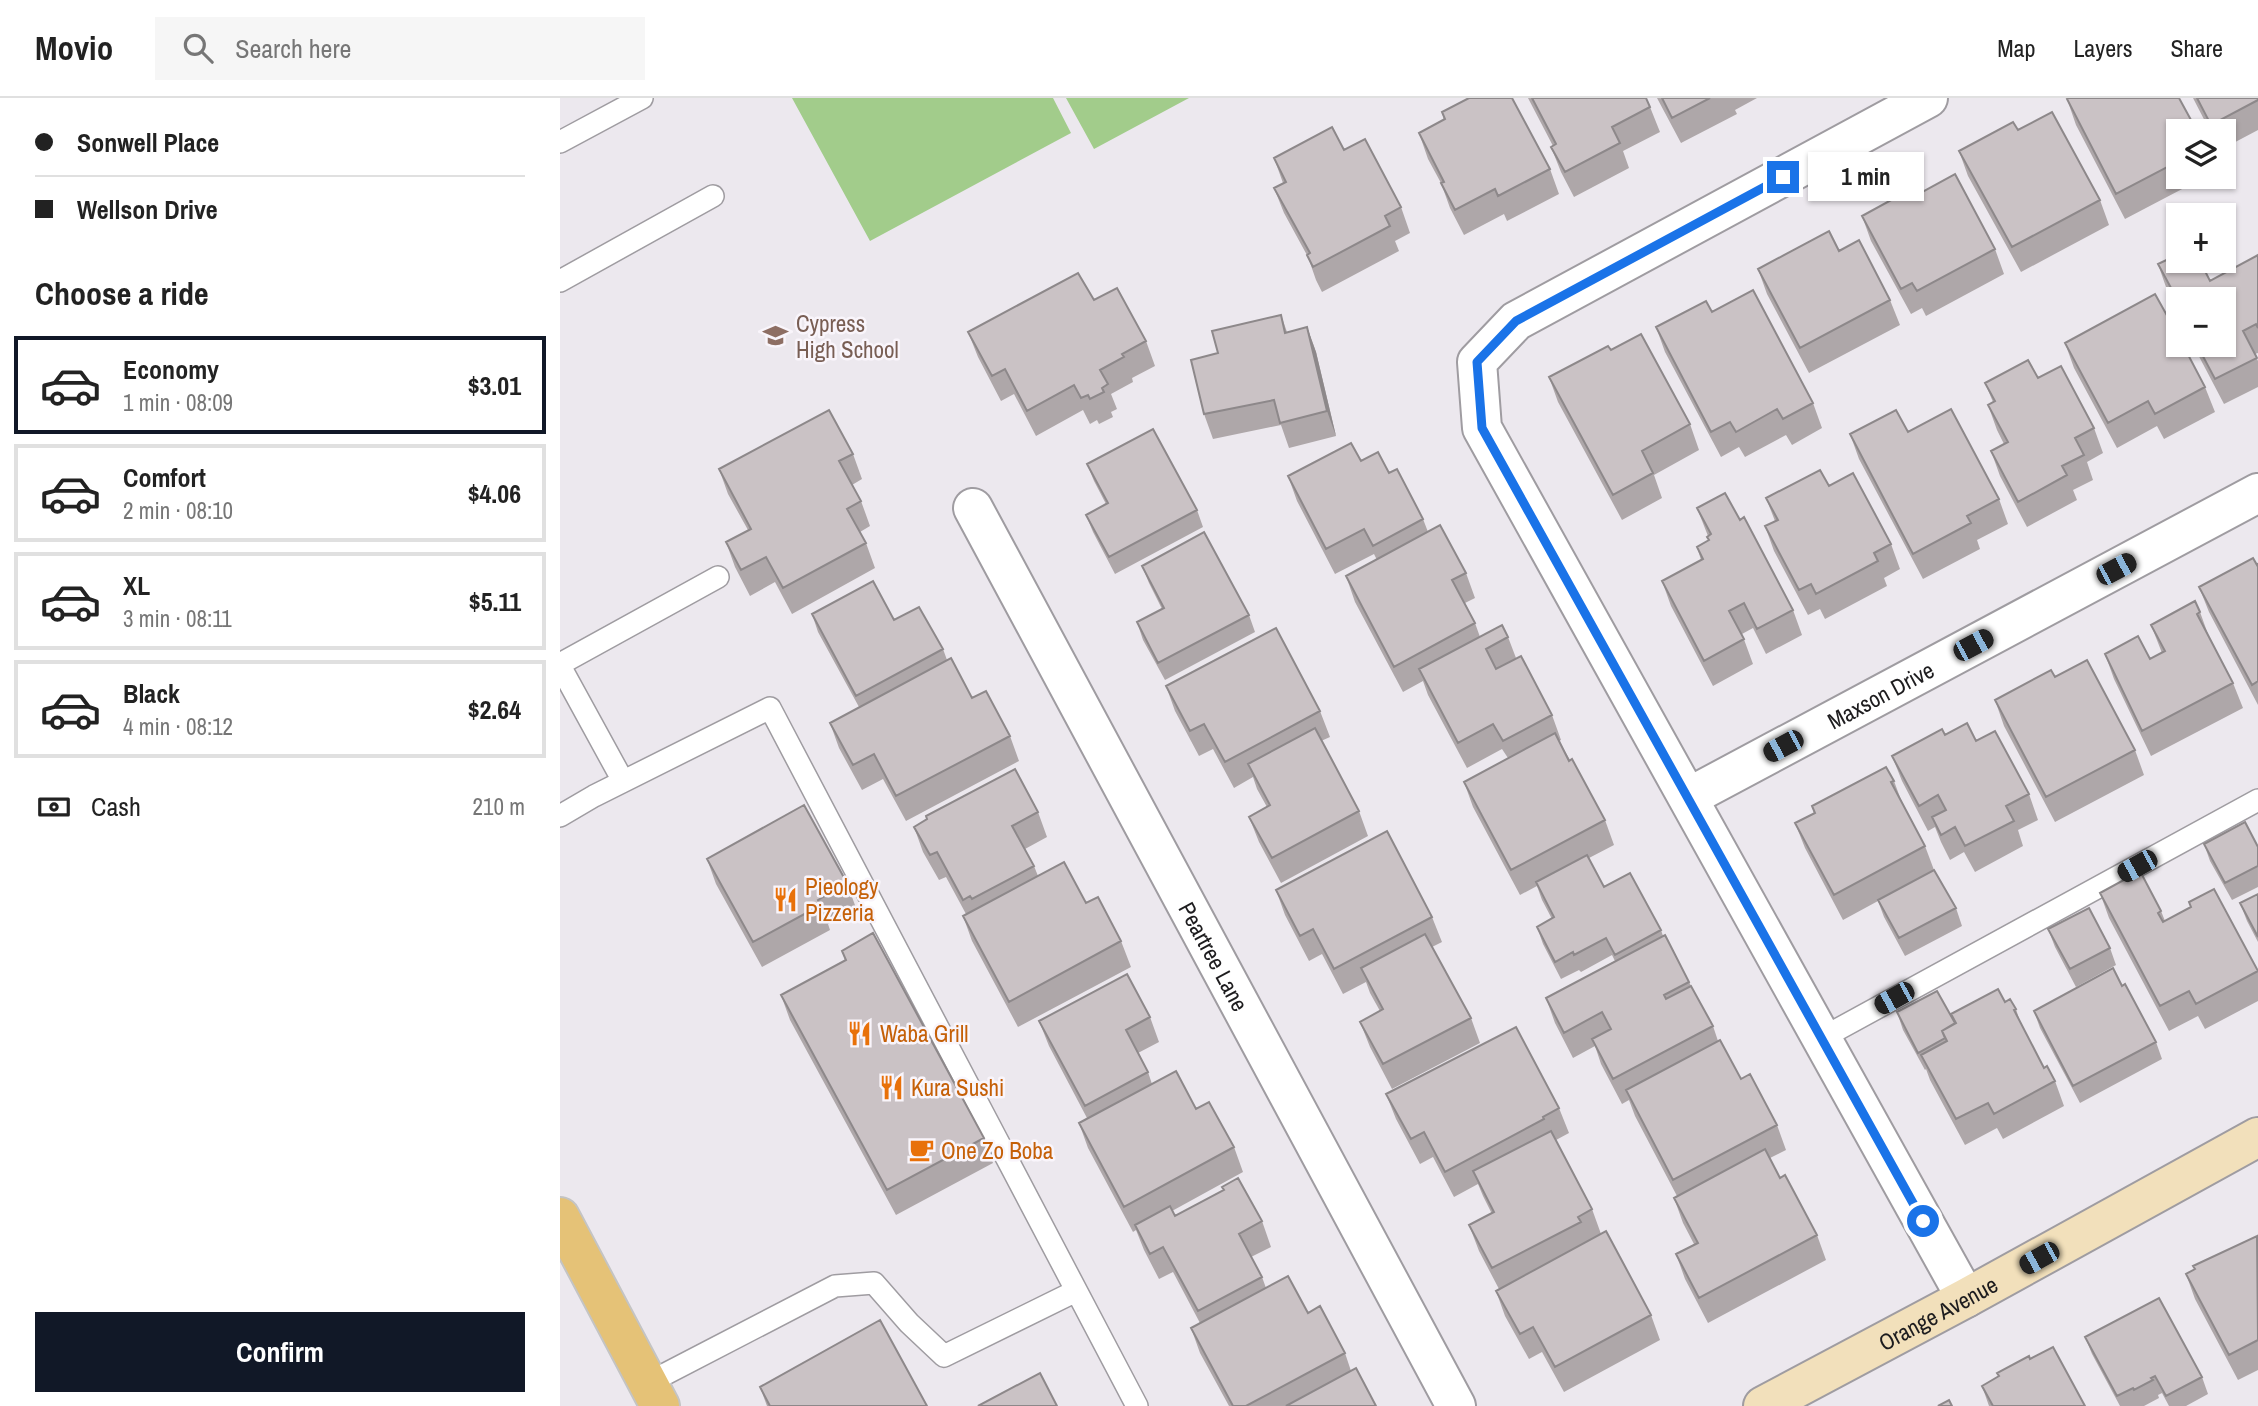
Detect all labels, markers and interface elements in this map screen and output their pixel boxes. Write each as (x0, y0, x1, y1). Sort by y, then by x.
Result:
search box (155, 17, 645, 80)
text: Movio (35, 26, 113, 70)
icon: search (179, 29, 217, 67)
text: Search here (235, 31, 351, 66)
text: Map (1997, 32, 2035, 64)
text: Layers (2073, 32, 2132, 64)
text: Share (2170, 32, 2223, 64)
map controls (2166, 119, 2236, 357)
button: layers (2166, 119, 2236, 189)
text: Sonwell Place (77, 125, 219, 160)
callout: 1 min (1808, 153, 1923, 202)
route end (1767, 161, 1799, 193)
text: 1 min (1841, 161, 1891, 192)
text: Wellson Drive (77, 192, 218, 227)
button: + (2166, 203, 2236, 273)
text: Choose a ride (35, 272, 209, 315)
button: − (2166, 287, 2236, 357)
place label: Cypress High School (796, 308, 899, 365)
school or university icon: Cypress High School (762, 322, 790, 350)
text: Economy (123, 352, 219, 387)
icon: car (39, 354, 102, 417)
text: $3.01 (468, 368, 521, 403)
text: 1 min · 08:09 (123, 387, 233, 418)
text: Comfort (123, 460, 206, 495)
icon: car (39, 462, 102, 525)
text: $4.06 (468, 476, 521, 511)
text: 2 min · 08:10 (123, 495, 233, 526)
car (2093, 550, 2140, 588)
text: XL (123, 568, 150, 603)
icon: car (39, 570, 102, 633)
text: $5.11 (469, 584, 521, 619)
text: 3 min · 08:11 (123, 603, 232, 634)
car (1950, 626, 1997, 664)
street label: Maxson Drive (1822, 654, 1939, 736)
text: Black (123, 676, 180, 711)
icon: car (39, 678, 102, 741)
text: $2.64 (468, 692, 521, 727)
text: 4 min · 08:12 (123, 711, 233, 742)
car (1760, 727, 1807, 765)
icon: cash (35, 788, 73, 826)
text: Cash (91, 789, 141, 824)
text: 210 m (473, 791, 525, 822)
car (2114, 847, 2161, 885)
place label: Pieology Pizzeria (805, 871, 879, 928)
restaurant icon: Pieology Pizzeria (771, 885, 799, 913)
street label: Peartree Lane (1172, 896, 1256, 1016)
car (1871, 979, 1918, 1017)
place label: Waba Grill (880, 1018, 968, 1049)
restaurant icon: Waba Grill (846, 1019, 874, 1047)
place label: Kura Sushi (911, 1072, 1004, 1103)
restaurant icon: Kura Sushi (877, 1073, 905, 1101)
place label: One Zo Boba (941, 1135, 1054, 1166)
cafe icon: One Zo Boba (907, 1136, 935, 1164)
route start (1907, 1205, 1939, 1237)
car (2016, 1239, 2063, 1277)
street label: Orange Avenue (1873, 1268, 2003, 1357)
button: Confirm (35, 1312, 525, 1392)

